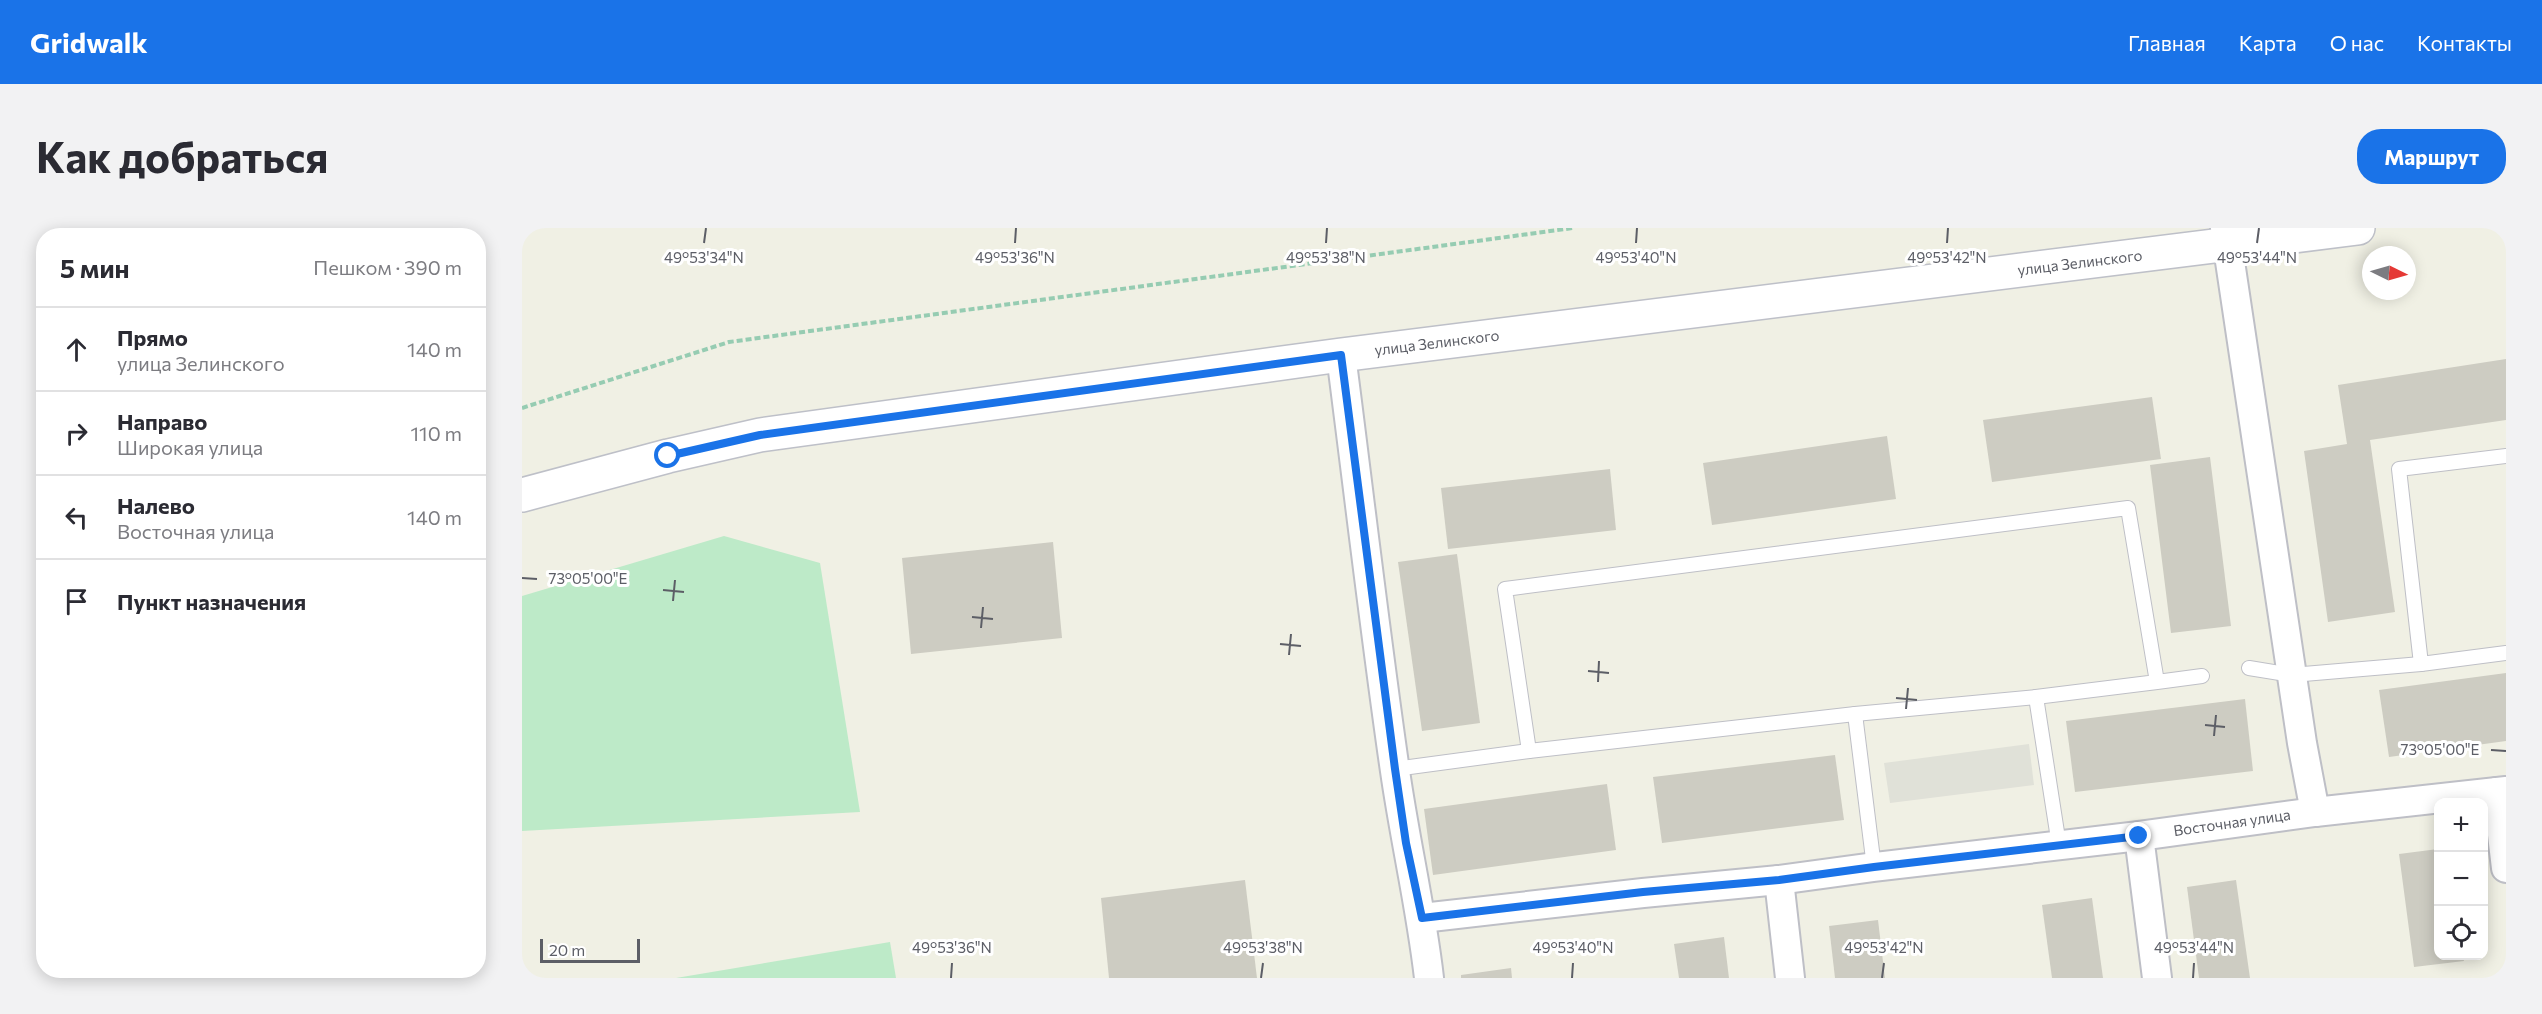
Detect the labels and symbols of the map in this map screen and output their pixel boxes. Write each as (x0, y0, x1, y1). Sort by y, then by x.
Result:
street label: улица Зелинского (2016, 245, 2143, 279)
north arrow (2362, 246, 2416, 300)
text: 49°53'34"N (664, 248, 744, 266)
text: 49°53'36"N (975, 248, 1055, 266)
text: 49°53'38"N (1286, 248, 1366, 266)
text: 49°53'40"N (1595, 248, 1677, 266)
text: 49°53'42"N (1907, 248, 1987, 266)
text: 49°53'44"N (2217, 248, 2297, 266)
street label: улица Зелинского (1373, 325, 1500, 359)
route start (654, 442, 680, 468)
text: 73°05'00"E (549, 569, 628, 587)
text: 73°05'00"E (2401, 740, 2480, 758)
street label: Восточная улица (2172, 805, 2292, 839)
route end (2125, 822, 2151, 848)
scale bar (540, 936, 640, 964)
text: 49°53'36"N (912, 938, 992, 956)
text: 49°53'38"N (1223, 938, 1303, 956)
text: 49°53'40"N (1532, 938, 1614, 956)
text: 49°53'42"N (1844, 938, 1924, 956)
text: 49°53'44"N (2154, 938, 2234, 956)

